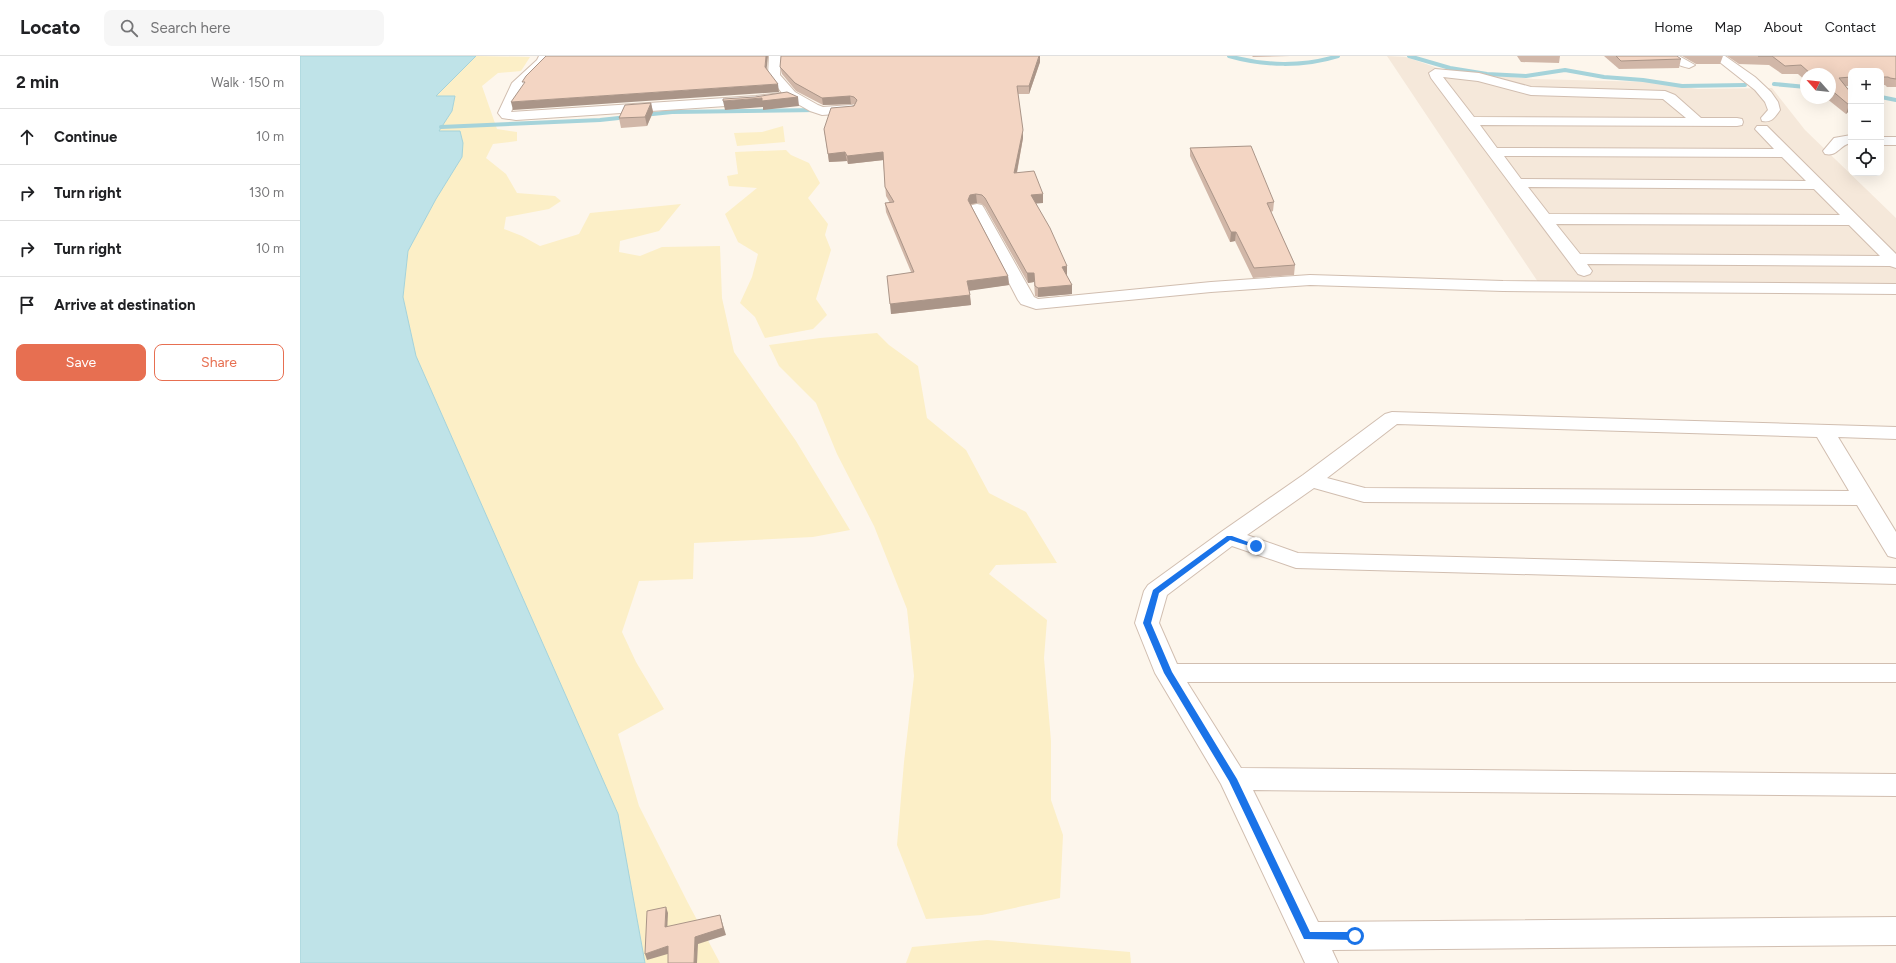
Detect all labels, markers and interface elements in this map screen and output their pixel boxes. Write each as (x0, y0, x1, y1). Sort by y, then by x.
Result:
search box (104, 10, 384, 46)
text: Locato (20, 16, 80, 39)
icon: search (118, 17, 140, 39)
text: Search here (150, 19, 230, 37)
text: Home (1654, 19, 1693, 36)
text: Map (1715, 19, 1742, 36)
text: About (1764, 19, 1803, 36)
text: Contact (1825, 19, 1876, 36)
north arrow (1800, 68, 1836, 104)
map controls (1848, 68, 1884, 176)
button: + (1848, 68, 1884, 104)
text: 2 min (16, 72, 59, 92)
text: Walk · 150 m (211, 75, 284, 90)
button: − (1848, 104, 1884, 140)
icon: ahead (16, 126, 38, 148)
text: Continue (54, 128, 117, 146)
text: 10 m (256, 129, 284, 144)
button: locate (1848, 140, 1884, 176)
icon: right (16, 182, 38, 204)
text: Turn right (54, 184, 122, 202)
text: 130 m (249, 185, 284, 200)
icon: right (16, 238, 38, 260)
text: Turn right (54, 240, 122, 258)
text: 10 m (256, 241, 284, 256)
icon: arrive (16, 294, 38, 316)
text: Arrive at destination (54, 296, 195, 314)
button: Save (16, 344, 146, 381)
button: Share (154, 344, 284, 381)
route end (1247, 537, 1265, 555)
route start (1346, 927, 1364, 945)

